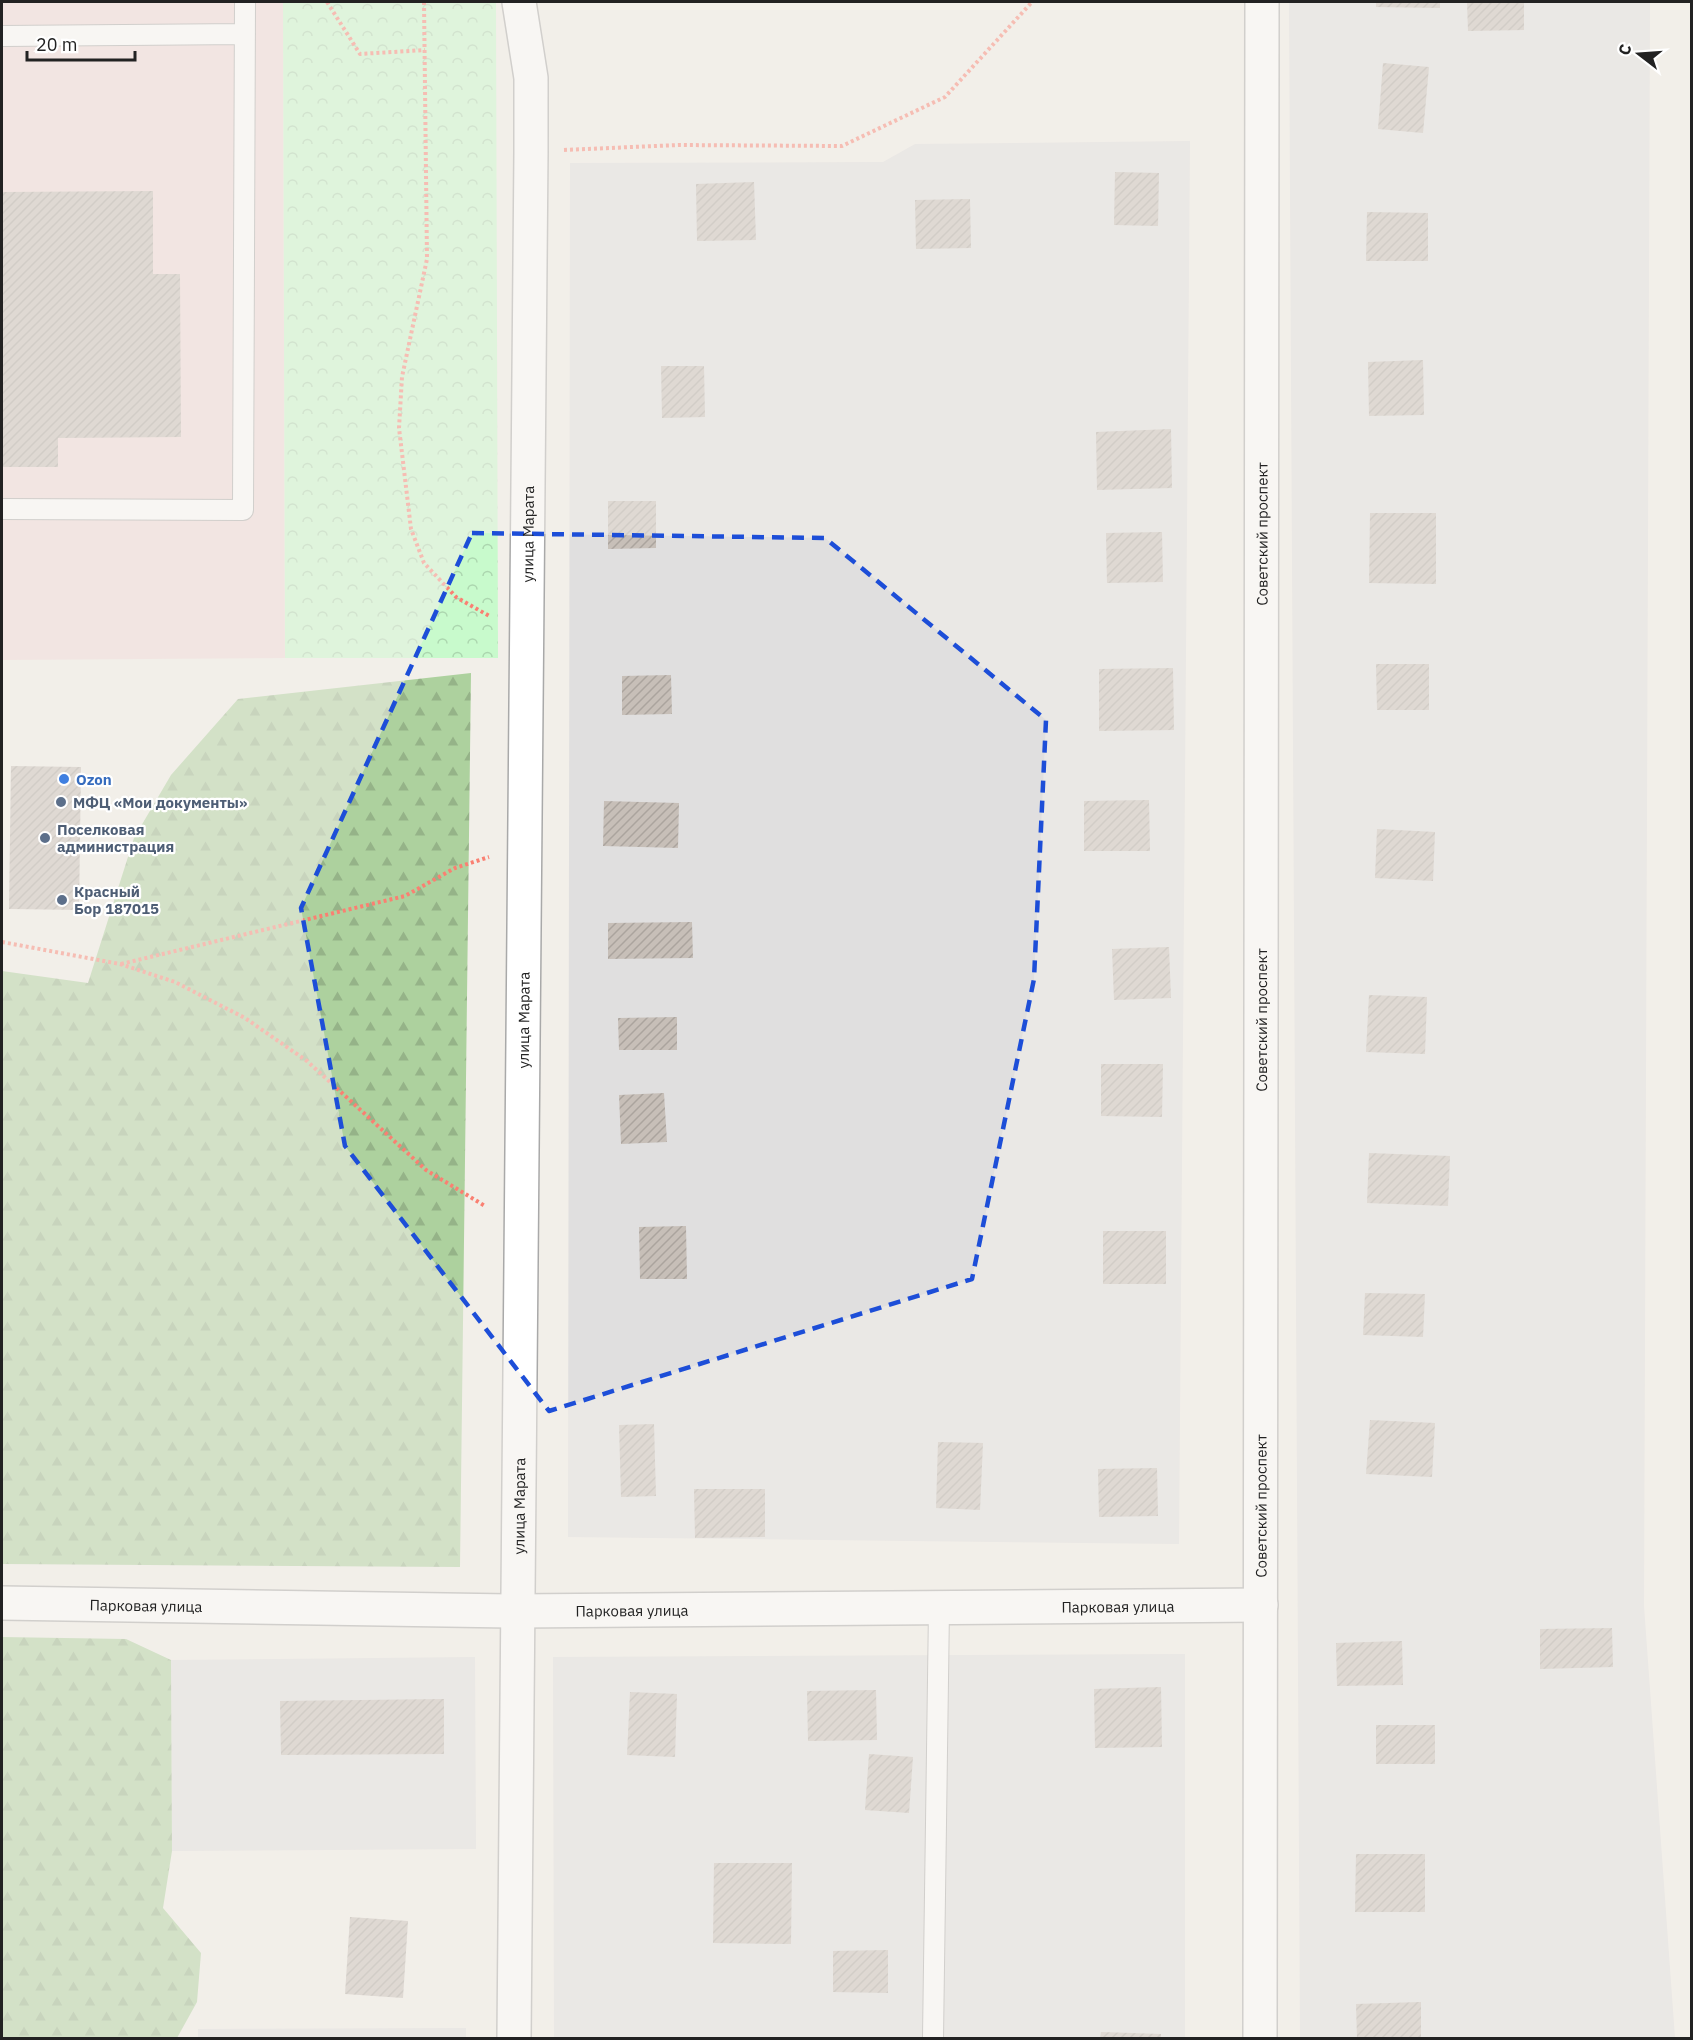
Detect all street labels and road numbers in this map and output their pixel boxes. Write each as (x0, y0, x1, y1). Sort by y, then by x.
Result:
street label: Советский проспект (1252, 462, 1271, 606)
street label: улица Марата (518, 486, 537, 582)
street label: Советский проспект (1251, 948, 1271, 1092)
street label: улица Марата (513, 972, 533, 1068)
street label: Советский проспект (1251, 1434, 1270, 1578)
street label: улица Марата (509, 1458, 529, 1554)
street label: Парковая улица (89, 1595, 203, 1616)
street label: Парковая улица (1061, 1596, 1175, 1616)
street label: Парковая улица (575, 1600, 689, 1620)

